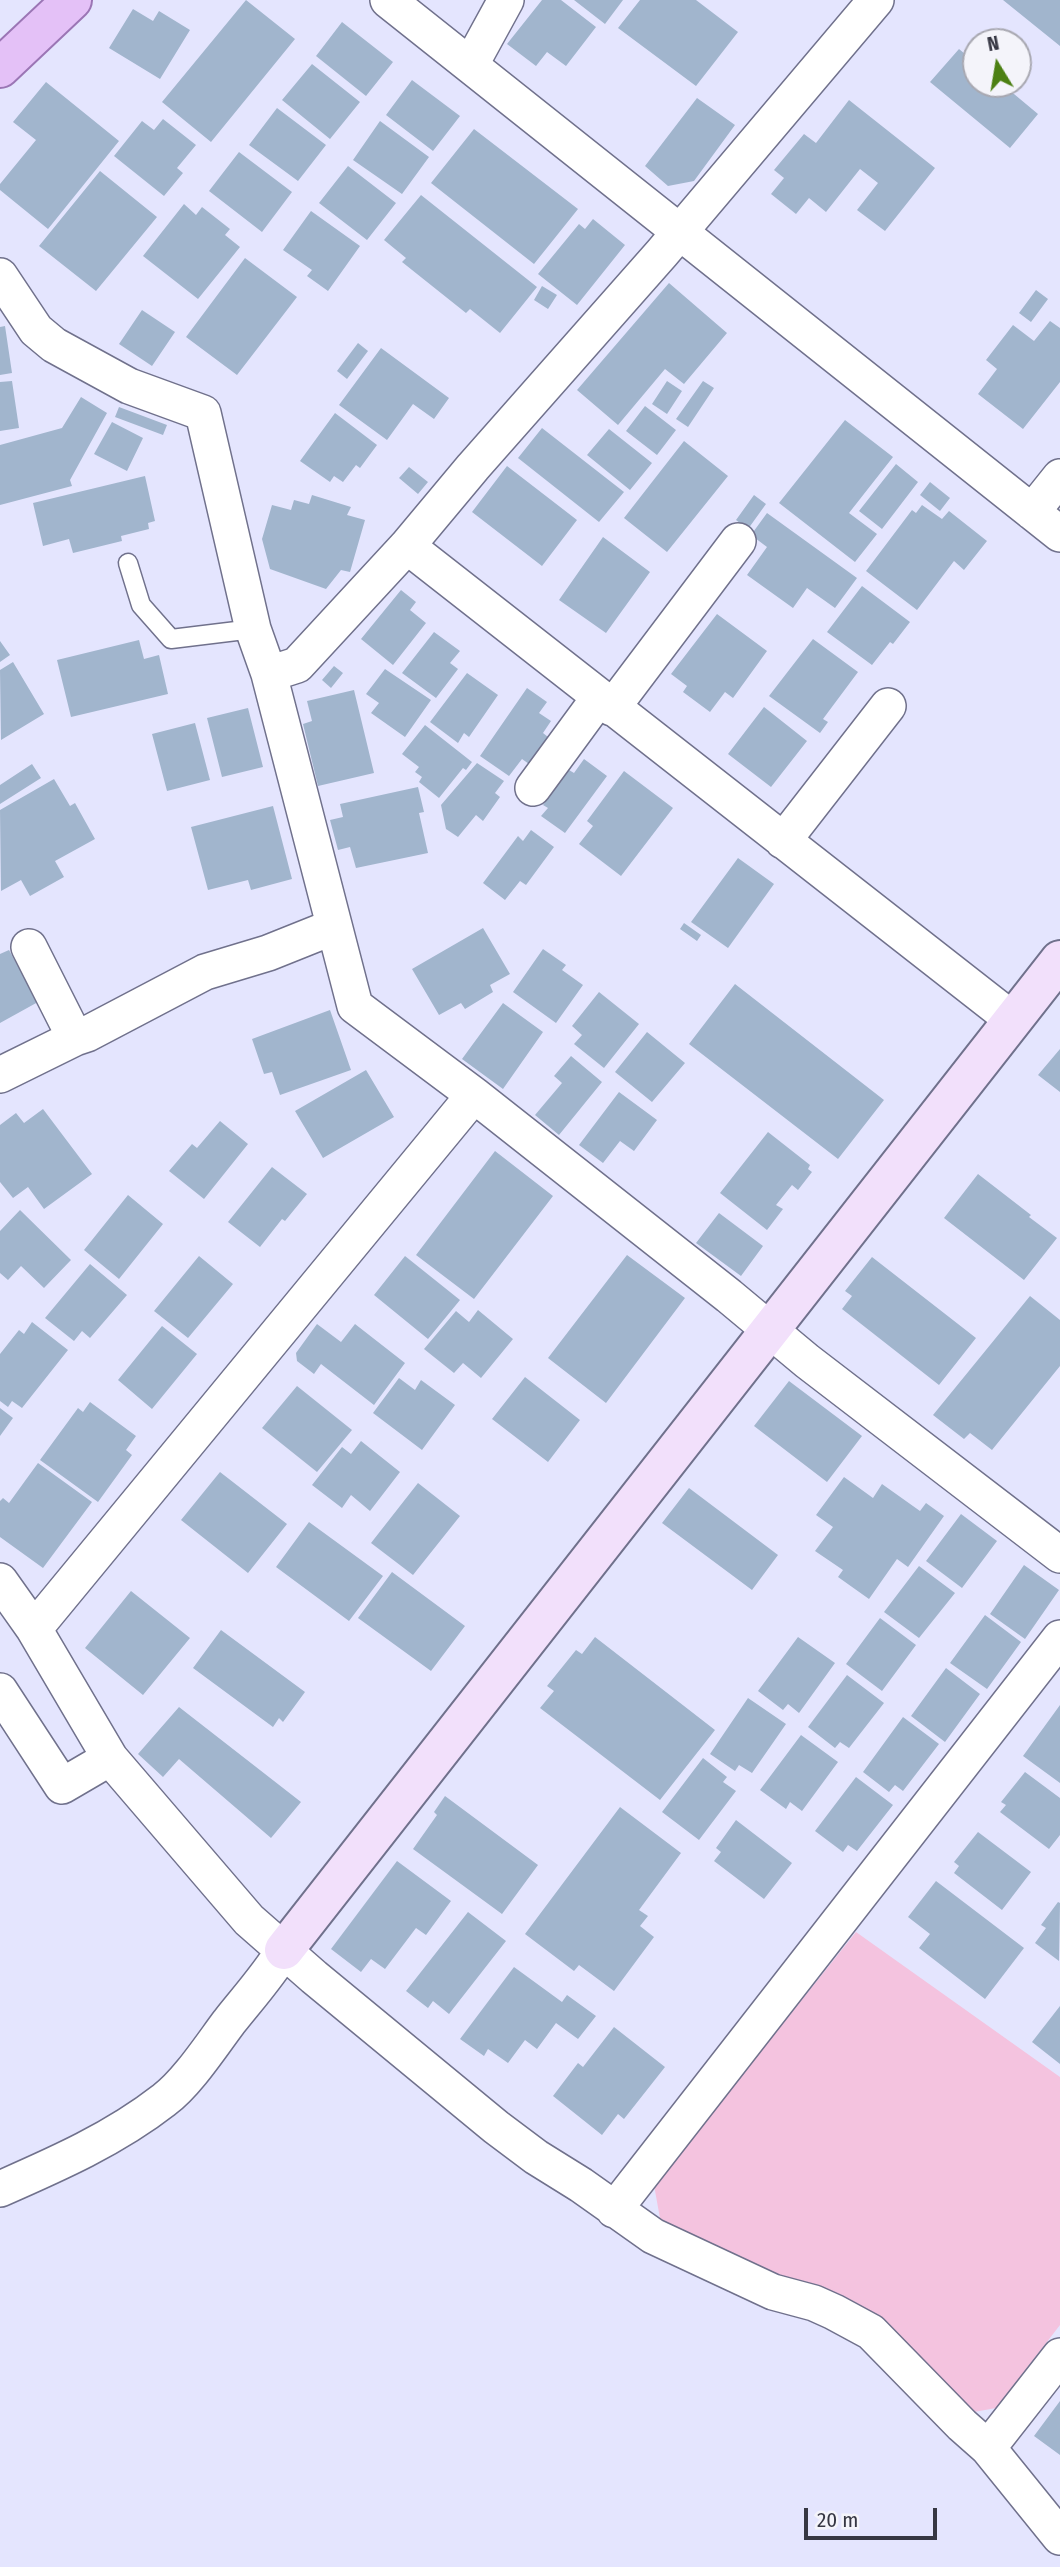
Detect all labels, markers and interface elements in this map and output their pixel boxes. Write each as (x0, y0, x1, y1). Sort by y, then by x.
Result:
north arrow (962, 28, 1032, 98)
text: N (985, 31, 1001, 56)
scale bar (808, 2494, 941, 2538)
text: 20 m (817, 2507, 858, 2533)

